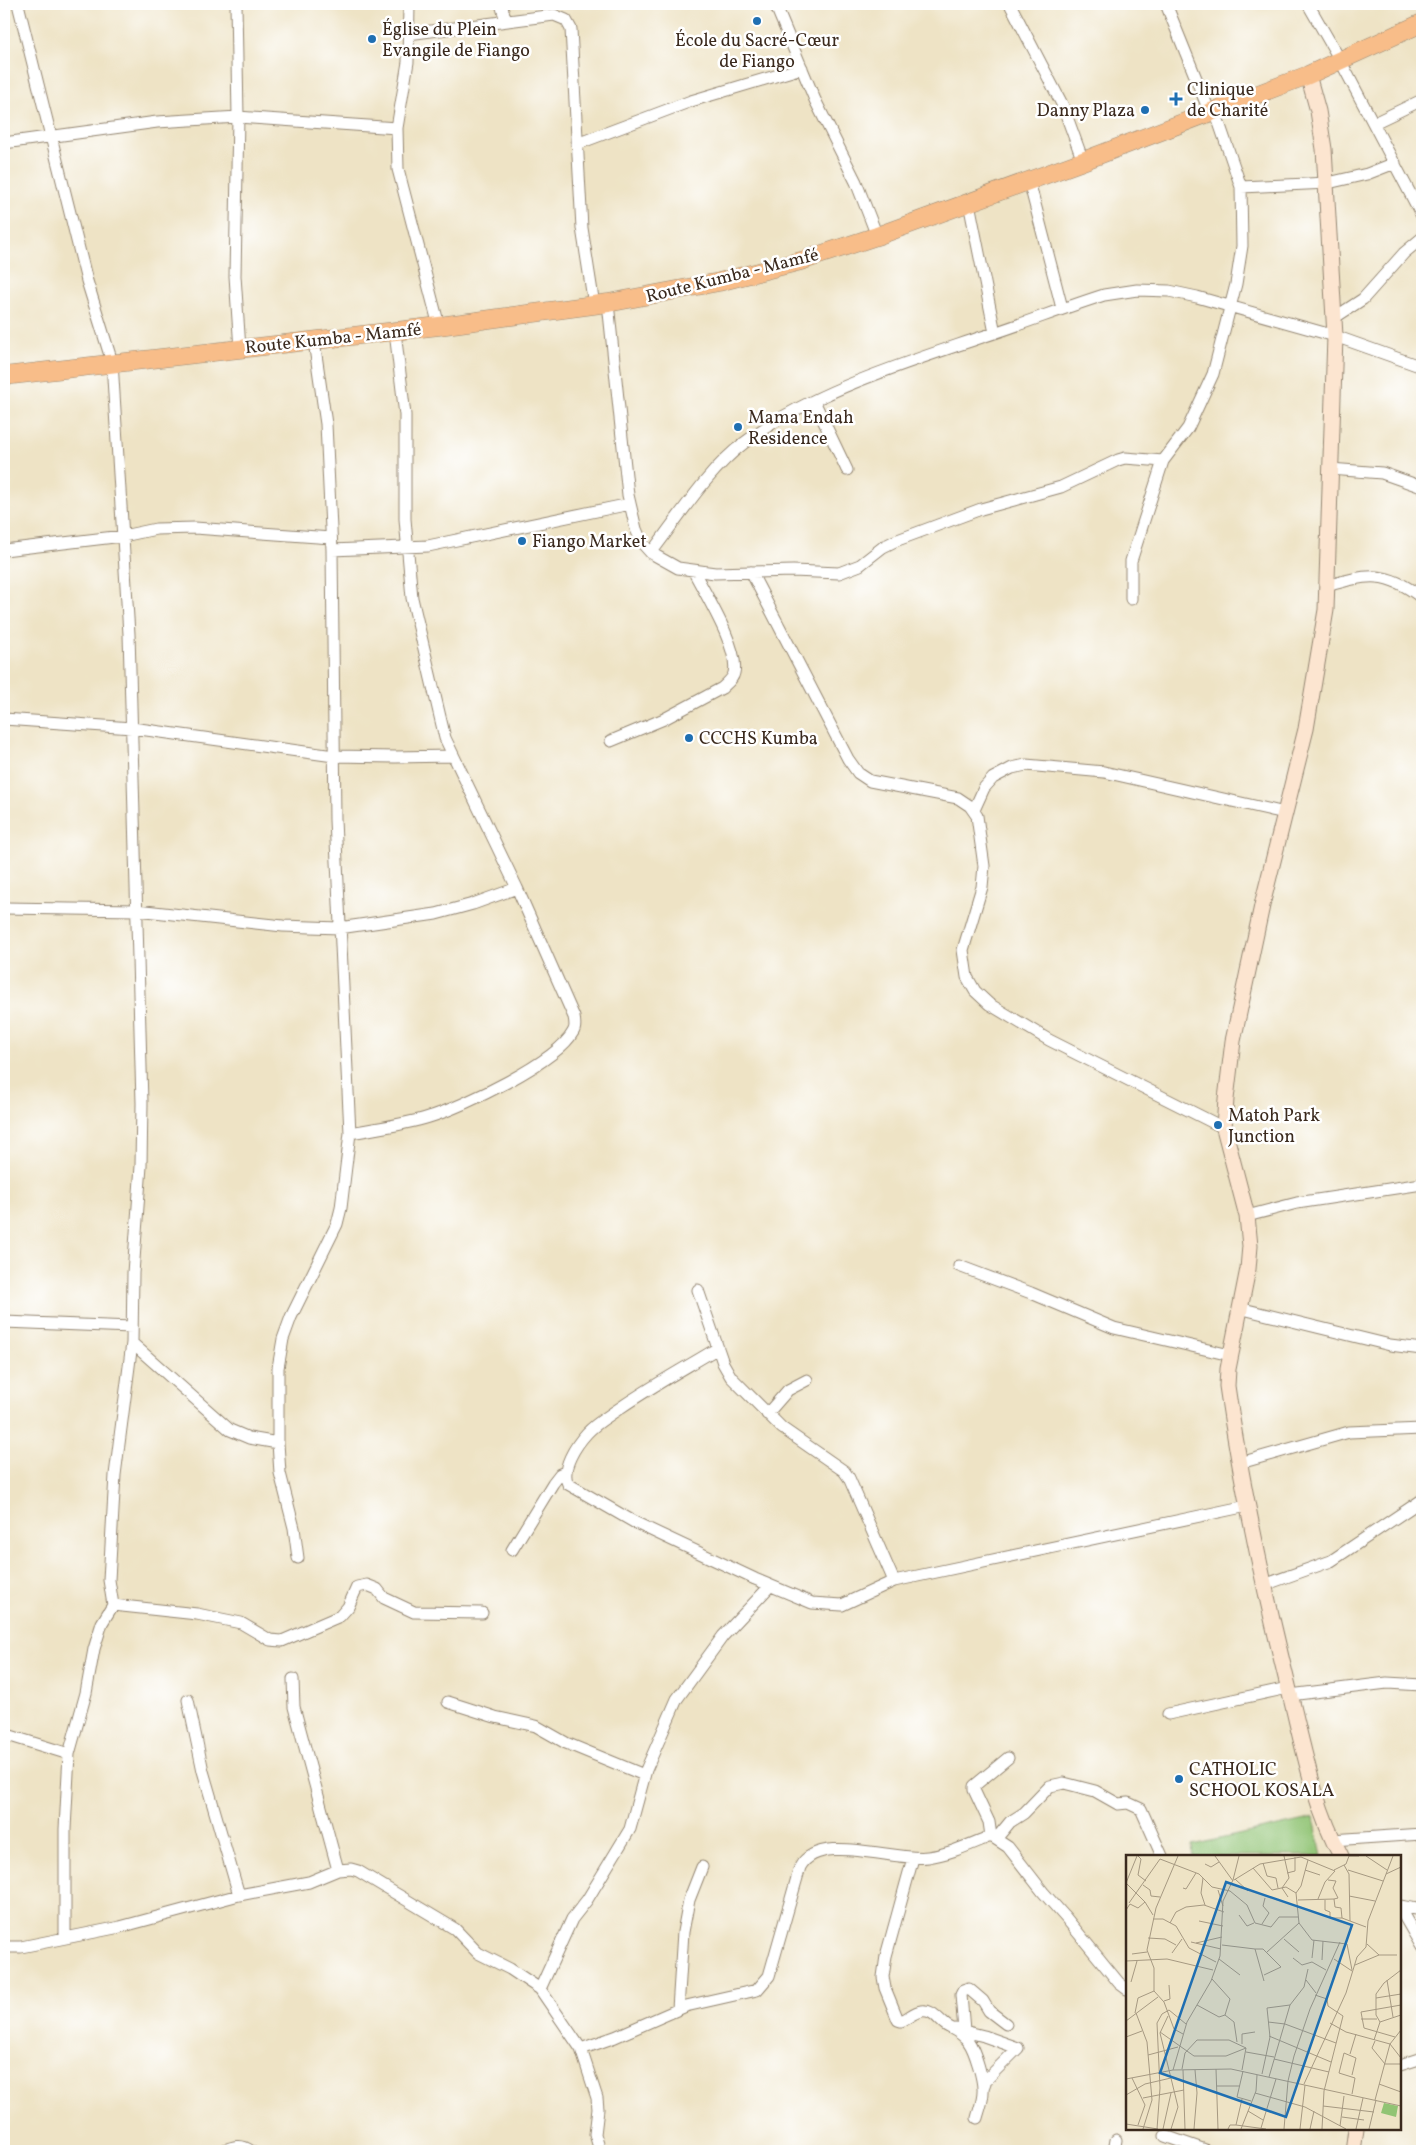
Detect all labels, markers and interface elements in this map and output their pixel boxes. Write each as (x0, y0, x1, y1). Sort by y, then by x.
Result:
marker: École du Sacré-Cœur de Fiango (751, 15, 763, 27)
place label: Église du Plein Evangile de Fiango (382, 18, 530, 64)
place label: École du Sacré-Cœur de Fiango (675, 29, 839, 75)
marker: Église du Plein Evangile de Fiango (366, 33, 378, 45)
place label: Clinique de Charité (1187, 78, 1268, 124)
marker: Clinique de Charité (1169, 92, 1183, 106)
place label: Danny Plaza (1037, 99, 1135, 124)
marker: Danny Plaza (1139, 104, 1151, 116)
street label: Route Kumba - Mamfé (643, 243, 821, 310)
street label: Route Kumba - Mamfé (244, 318, 423, 361)
place label: Mama Endah Residence (748, 406, 854, 452)
marker: Mama Endah Residence (732, 421, 744, 433)
place label: Fiango Market (532, 530, 647, 555)
marker: Fiango Market (516, 535, 528, 547)
place label: CCCHS Kumba (699, 727, 818, 752)
marker: CCCHS Kumba (683, 732, 695, 744)
place label: Matoh Park Junction (1228, 1104, 1320, 1150)
marker: Matoh Park Junction (1212, 1119, 1224, 1131)
place label: CATHOLIC SCHOOL KOSALA (1189, 1758, 1335, 1804)
marker: CATHOLIC SCHOOL KOSALA (1173, 1773, 1185, 1785)
inset map (1126, 1855, 1401, 2130)

